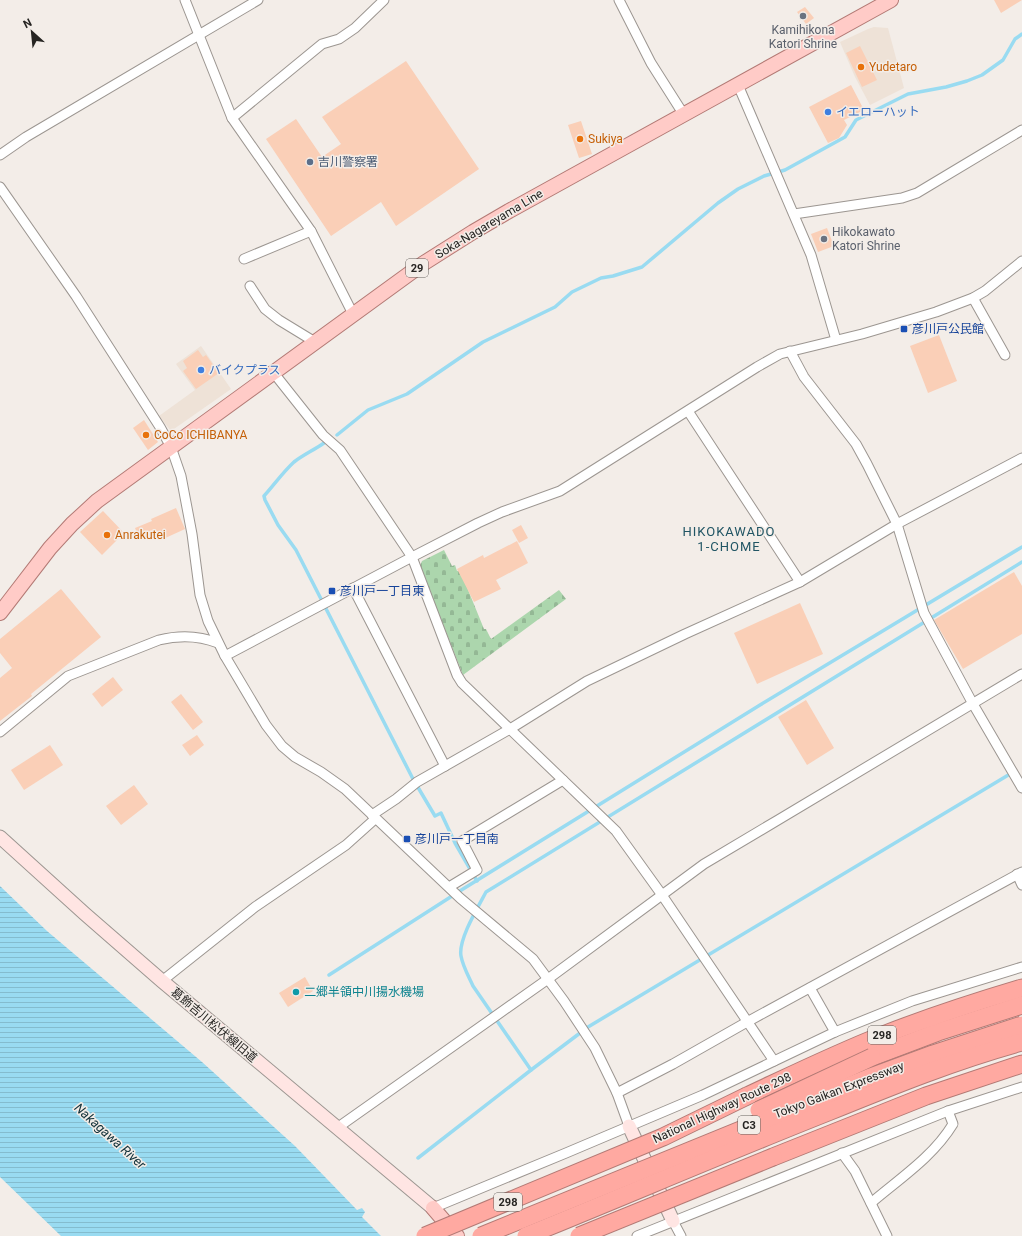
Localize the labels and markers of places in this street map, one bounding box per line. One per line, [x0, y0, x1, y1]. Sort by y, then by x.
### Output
marker: Kamihikona Katori Shrine [798, 11, 808, 21]
place label: Kamihikona Katori Shrine [769, 23, 837, 51]
place label: Yudetaro [869, 60, 917, 74]
marker: Yudetaro [856, 62, 866, 72]
place label: イエローハット [836, 105, 920, 119]
marker: イエローハット [823, 107, 833, 117]
place label: Sukiya [588, 132, 623, 146]
marker: Sukiya [575, 134, 585, 144]
place label: 吉川警察署 [318, 155, 378, 169]
marker: 吉川警察署 [305, 157, 315, 167]
place label: Hikokawato Katori Shrine [832, 225, 900, 253]
marker: Hikokawato Katori Shrine [819, 234, 829, 244]
place label: 彦川戸公民館 [912, 322, 984, 336]
marker: 彦川戸公民館 [899, 324, 909, 334]
place label: バイクプラス [209, 363, 281, 377]
marker: バイクプラス [196, 365, 206, 375]
place label: CoCo ICHIBANYA [154, 428, 248, 442]
marker: CoCo ICHIBANYA [141, 430, 151, 440]
place label: Anrakutei [115, 528, 166, 542]
marker: Anrakutei [102, 530, 112, 540]
place label: 彦川戸一丁目東 [340, 584, 424, 598]
marker: 彦川戸一丁目東 [327, 586, 337, 596]
place label: 彦川戸一丁目南 [415, 832, 499, 846]
marker: 彦川戸一丁目南 [402, 834, 412, 844]
place label: 二郷半領中川揚水機場 [304, 985, 424, 999]
marker: 二郷半領中川揚水機場 [291, 987, 301, 997]

